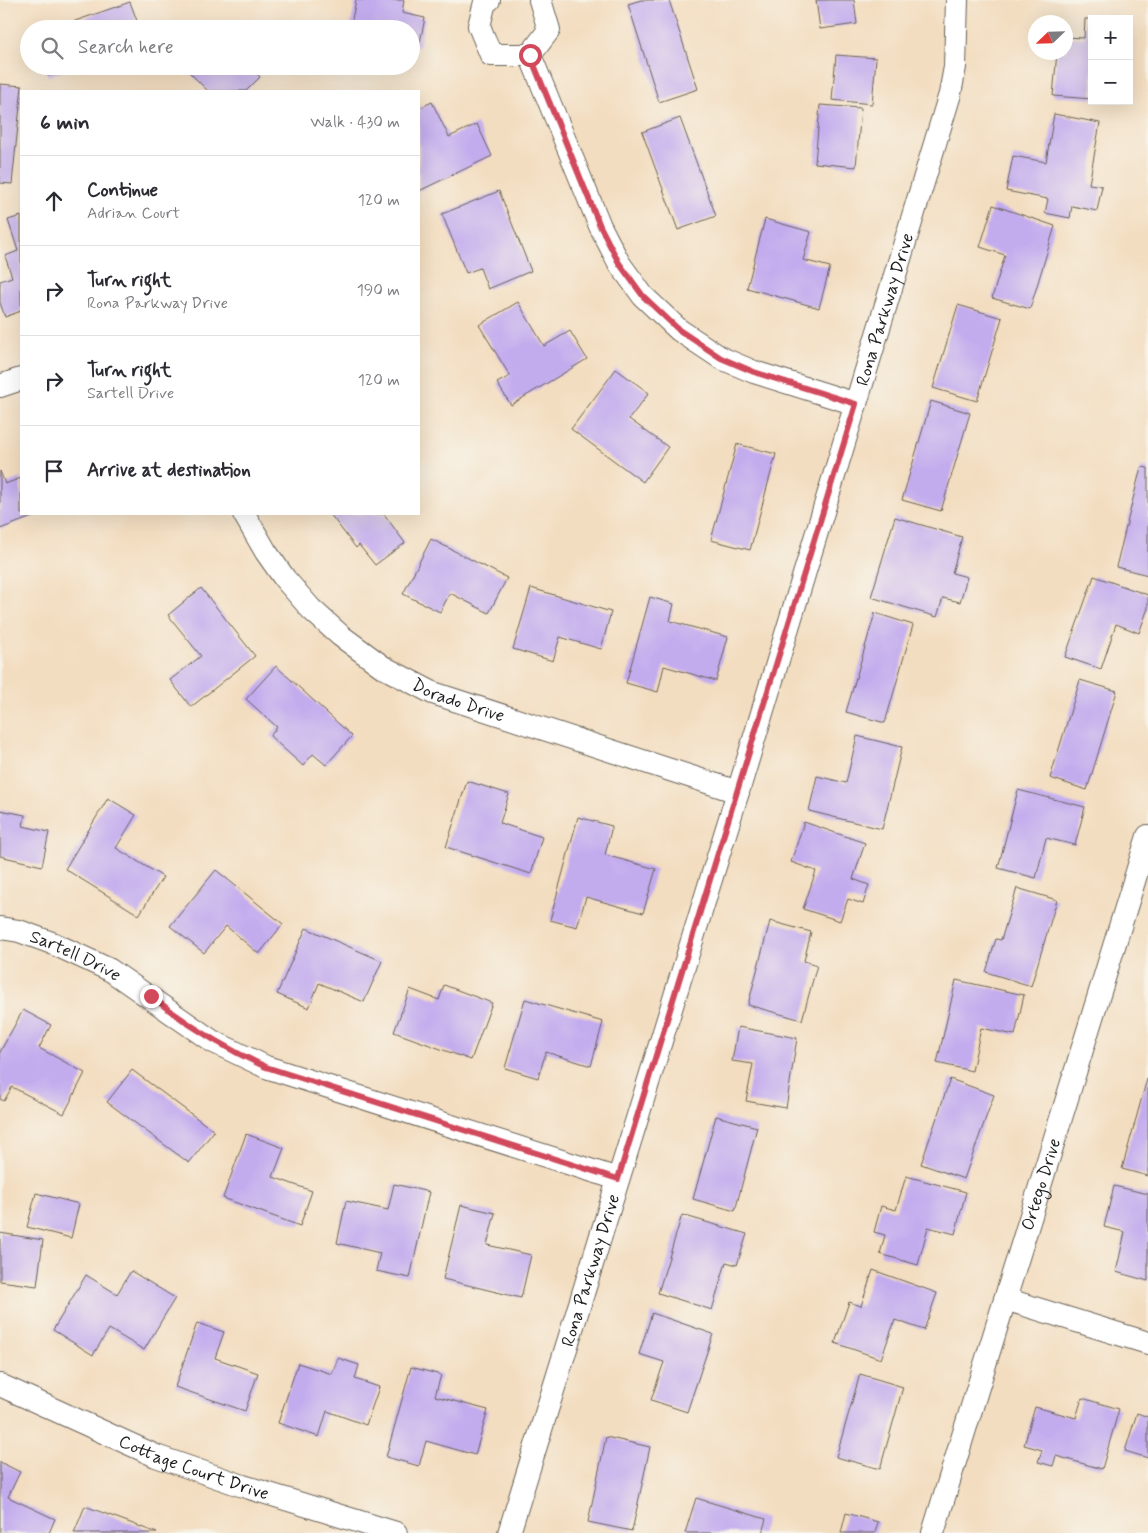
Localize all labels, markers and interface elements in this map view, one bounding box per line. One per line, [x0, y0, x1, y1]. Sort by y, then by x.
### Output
north arrow [1028, 15, 1073, 60]
map controls [1088, 15, 1133, 105]
button: + [1088, 15, 1133, 60]
search box [20, 20, 420, 75]
icon: search [38, 34, 66, 62]
text: Search here [78, 35, 174, 60]
route start [519, 44, 542, 67]
button: − [1088, 60, 1133, 105]
text: 6 min [40, 109, 90, 137]
text: Walk · 430 m [310, 112, 400, 133]
text: Continue [87, 178, 158, 203]
icon: ahead [40, 187, 68, 215]
text: 120 m [358, 190, 400, 211]
text: Adrian Court [87, 203, 180, 224]
street label: Rona Parkway Drive [851, 230, 920, 389]
text: Turn right [87, 268, 171, 293]
icon: right [40, 277, 68, 305]
text: 190 m [357, 280, 400, 301]
text: Rona Parkway Drive [87, 293, 228, 314]
text: Turn right [87, 358, 171, 383]
icon: right [40, 367, 68, 395]
text: 120 m [358, 370, 400, 391]
text: Sartell Drive [87, 383, 174, 404]
icon: arrive [40, 457, 68, 485]
text: Arrive at destination [87, 458, 251, 483]
street label: Dorado Drive [408, 673, 508, 728]
street label: Sartell Drive [26, 925, 126, 987]
route end [140, 985, 163, 1008]
street label: Ortego Drive [1016, 1135, 1067, 1234]
street label: Rona Parkway Drive [556, 1191, 626, 1350]
street label: Cottage Court Drive [115, 1430, 272, 1506]

